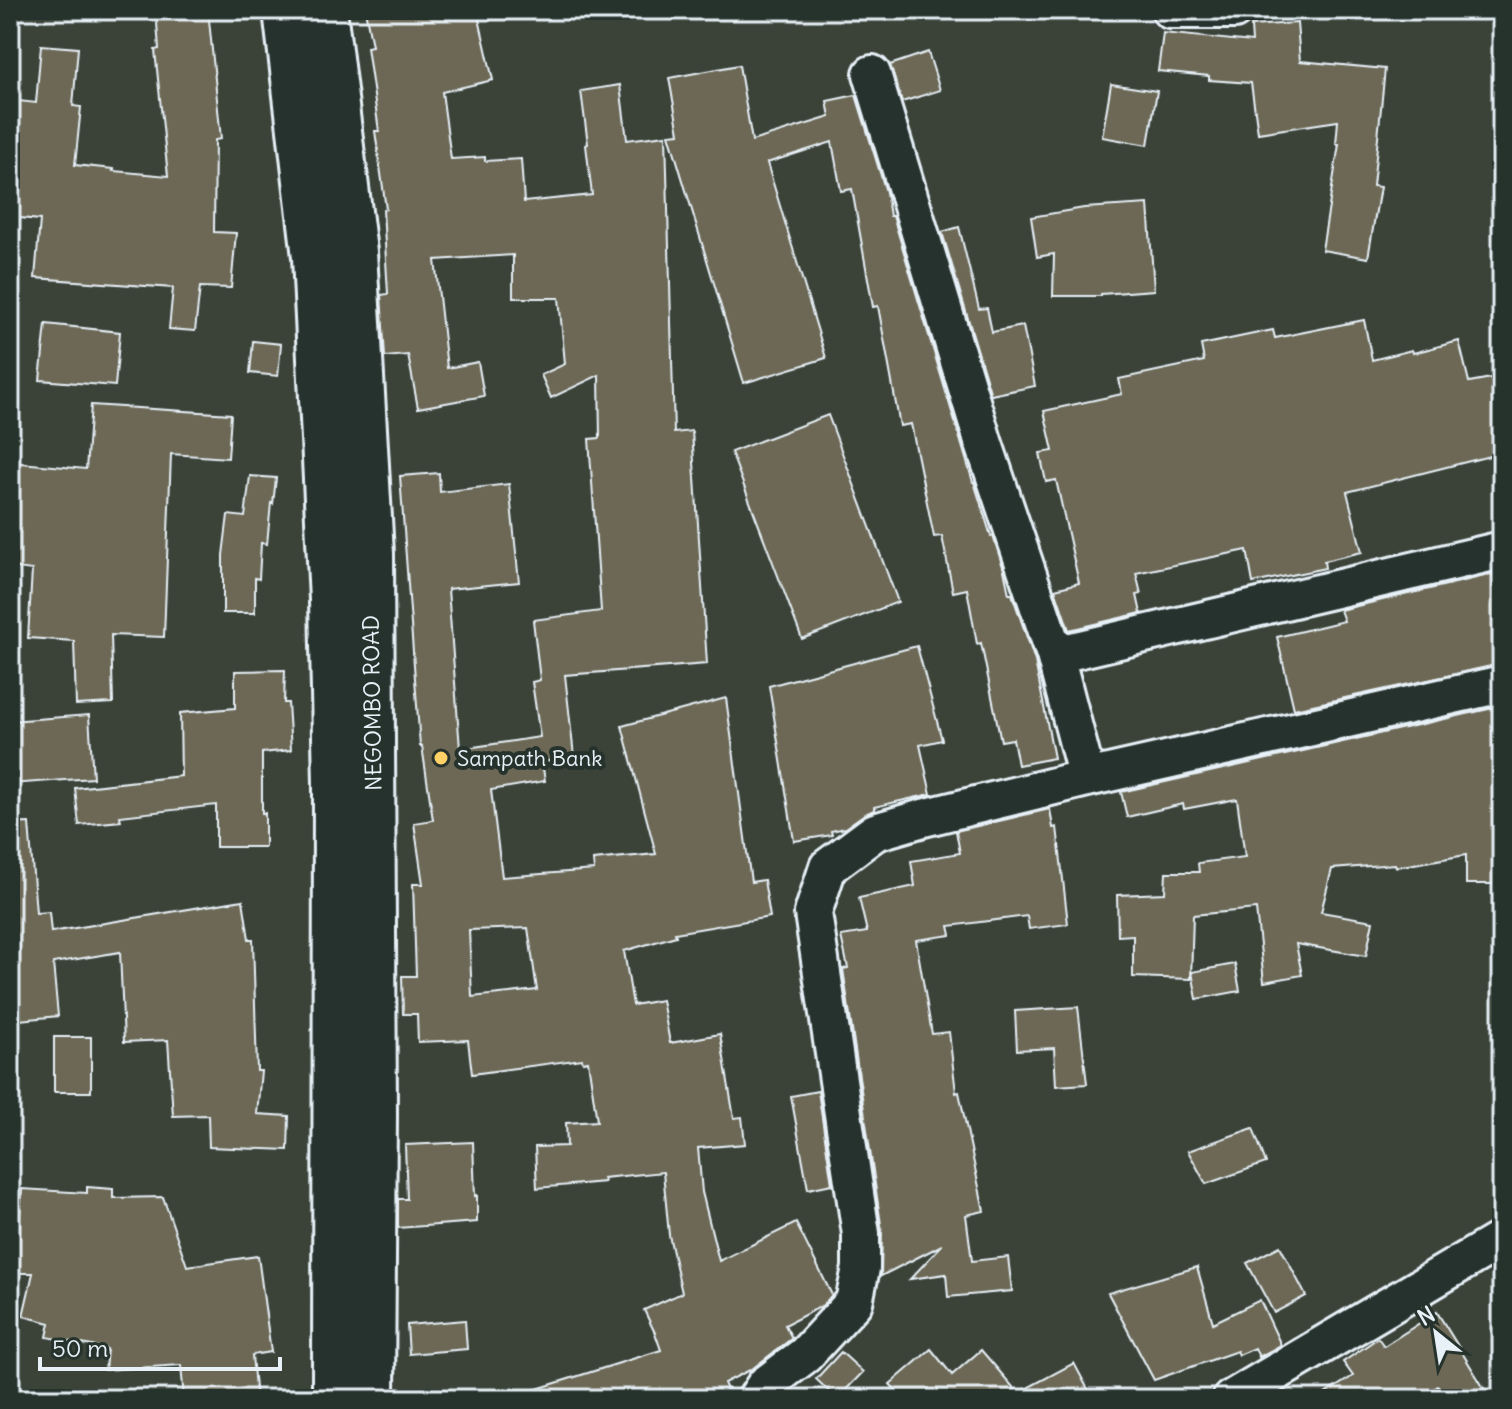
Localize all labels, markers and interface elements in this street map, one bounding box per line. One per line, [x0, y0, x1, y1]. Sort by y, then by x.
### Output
street label: NEGOMBO ROAD [356, 615, 388, 791]
place label: Sampath Bank [457, 744, 602, 772]
marker: Sampath Bank [432, 749, 450, 767]
north arrow [1396, 1293, 1476, 1373]
text: N [1412, 1300, 1440, 1332]
scale bar [40, 1321, 280, 1371]
text: 50 m [52, 1333, 108, 1363]

